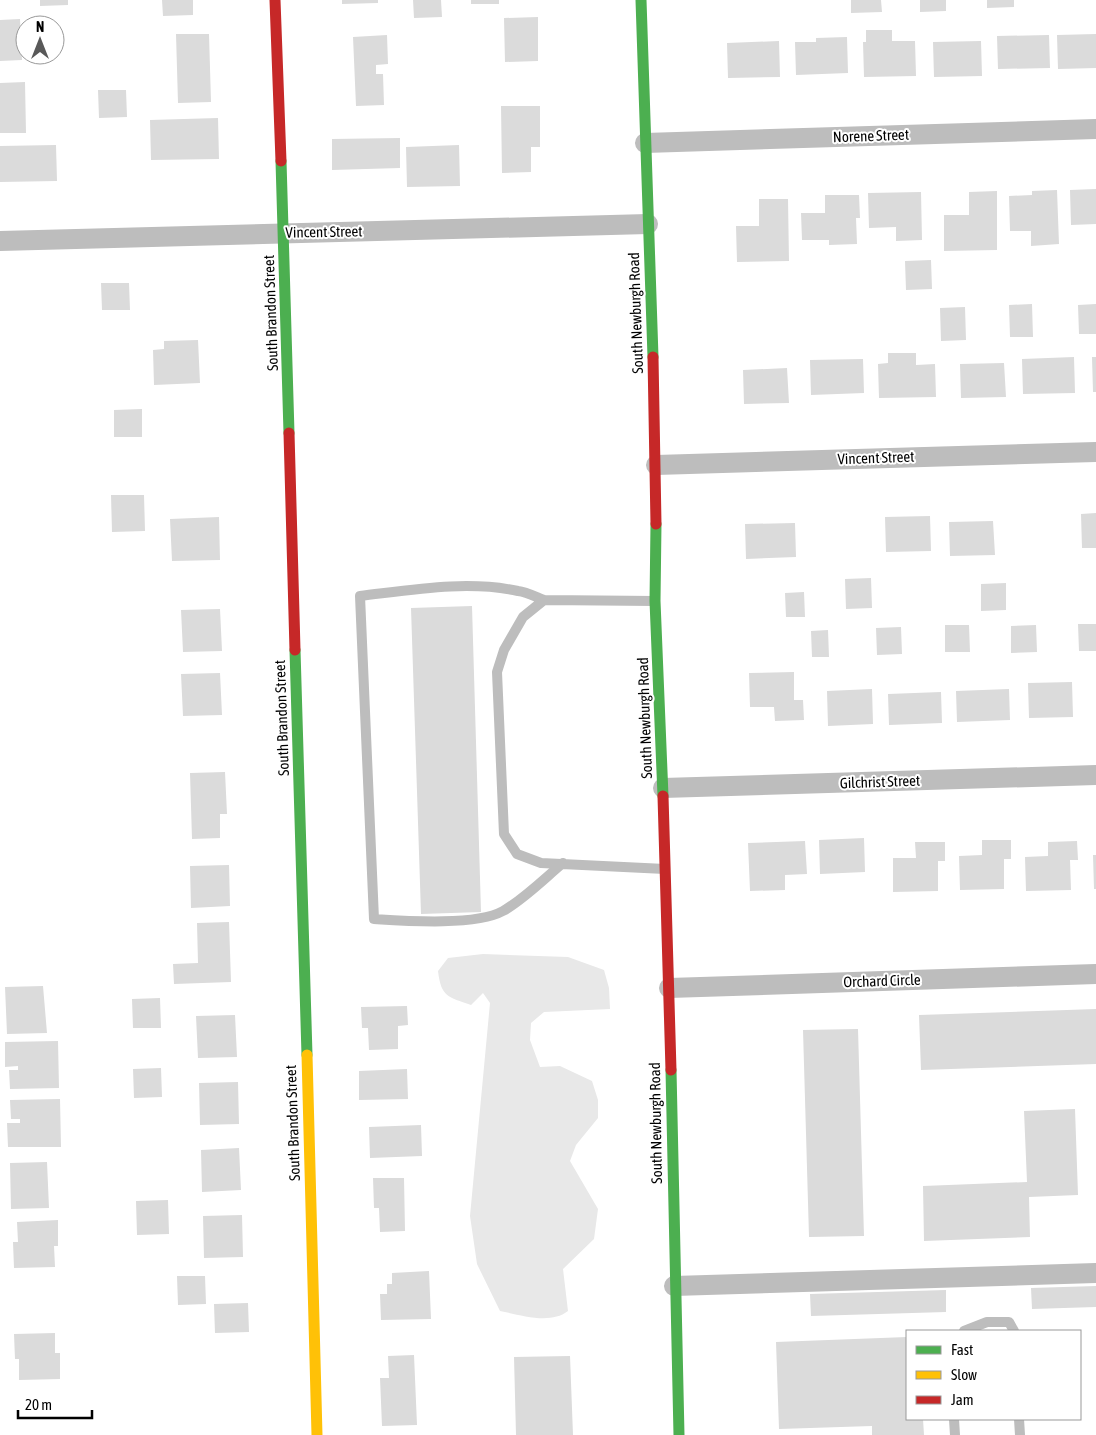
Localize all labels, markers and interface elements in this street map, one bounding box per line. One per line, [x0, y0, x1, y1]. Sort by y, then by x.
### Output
north arrow [15, 15, 65, 65]
text: N [36, 19, 44, 35]
street label: Norene Street [833, 126, 909, 145]
street label: Vincent Street [285, 222, 363, 241]
street label: South Newburgh Road [625, 252, 646, 374]
street label: South Brandon Street [260, 255, 281, 371]
street label: Vincent Street [837, 448, 915, 467]
street label: South Newburgh Road [634, 657, 655, 779]
street label: South Brandon Street [271, 660, 292, 776]
street label: Gilchrist Street [839, 772, 921, 791]
street label: Orchard Circle [843, 971, 921, 990]
street label: South Newburgh Road [646, 1062, 665, 1184]
street label: South Brandon Street [282, 1065, 303, 1181]
legend [906, 1330, 1081, 1420]
text: Fast [951, 1341, 973, 1358]
text: Slow [951, 1366, 977, 1383]
scale bar [18, 1388, 91, 1420]
text: Jam [951, 1391, 974, 1408]
text: 20 m [25, 1396, 52, 1413]

